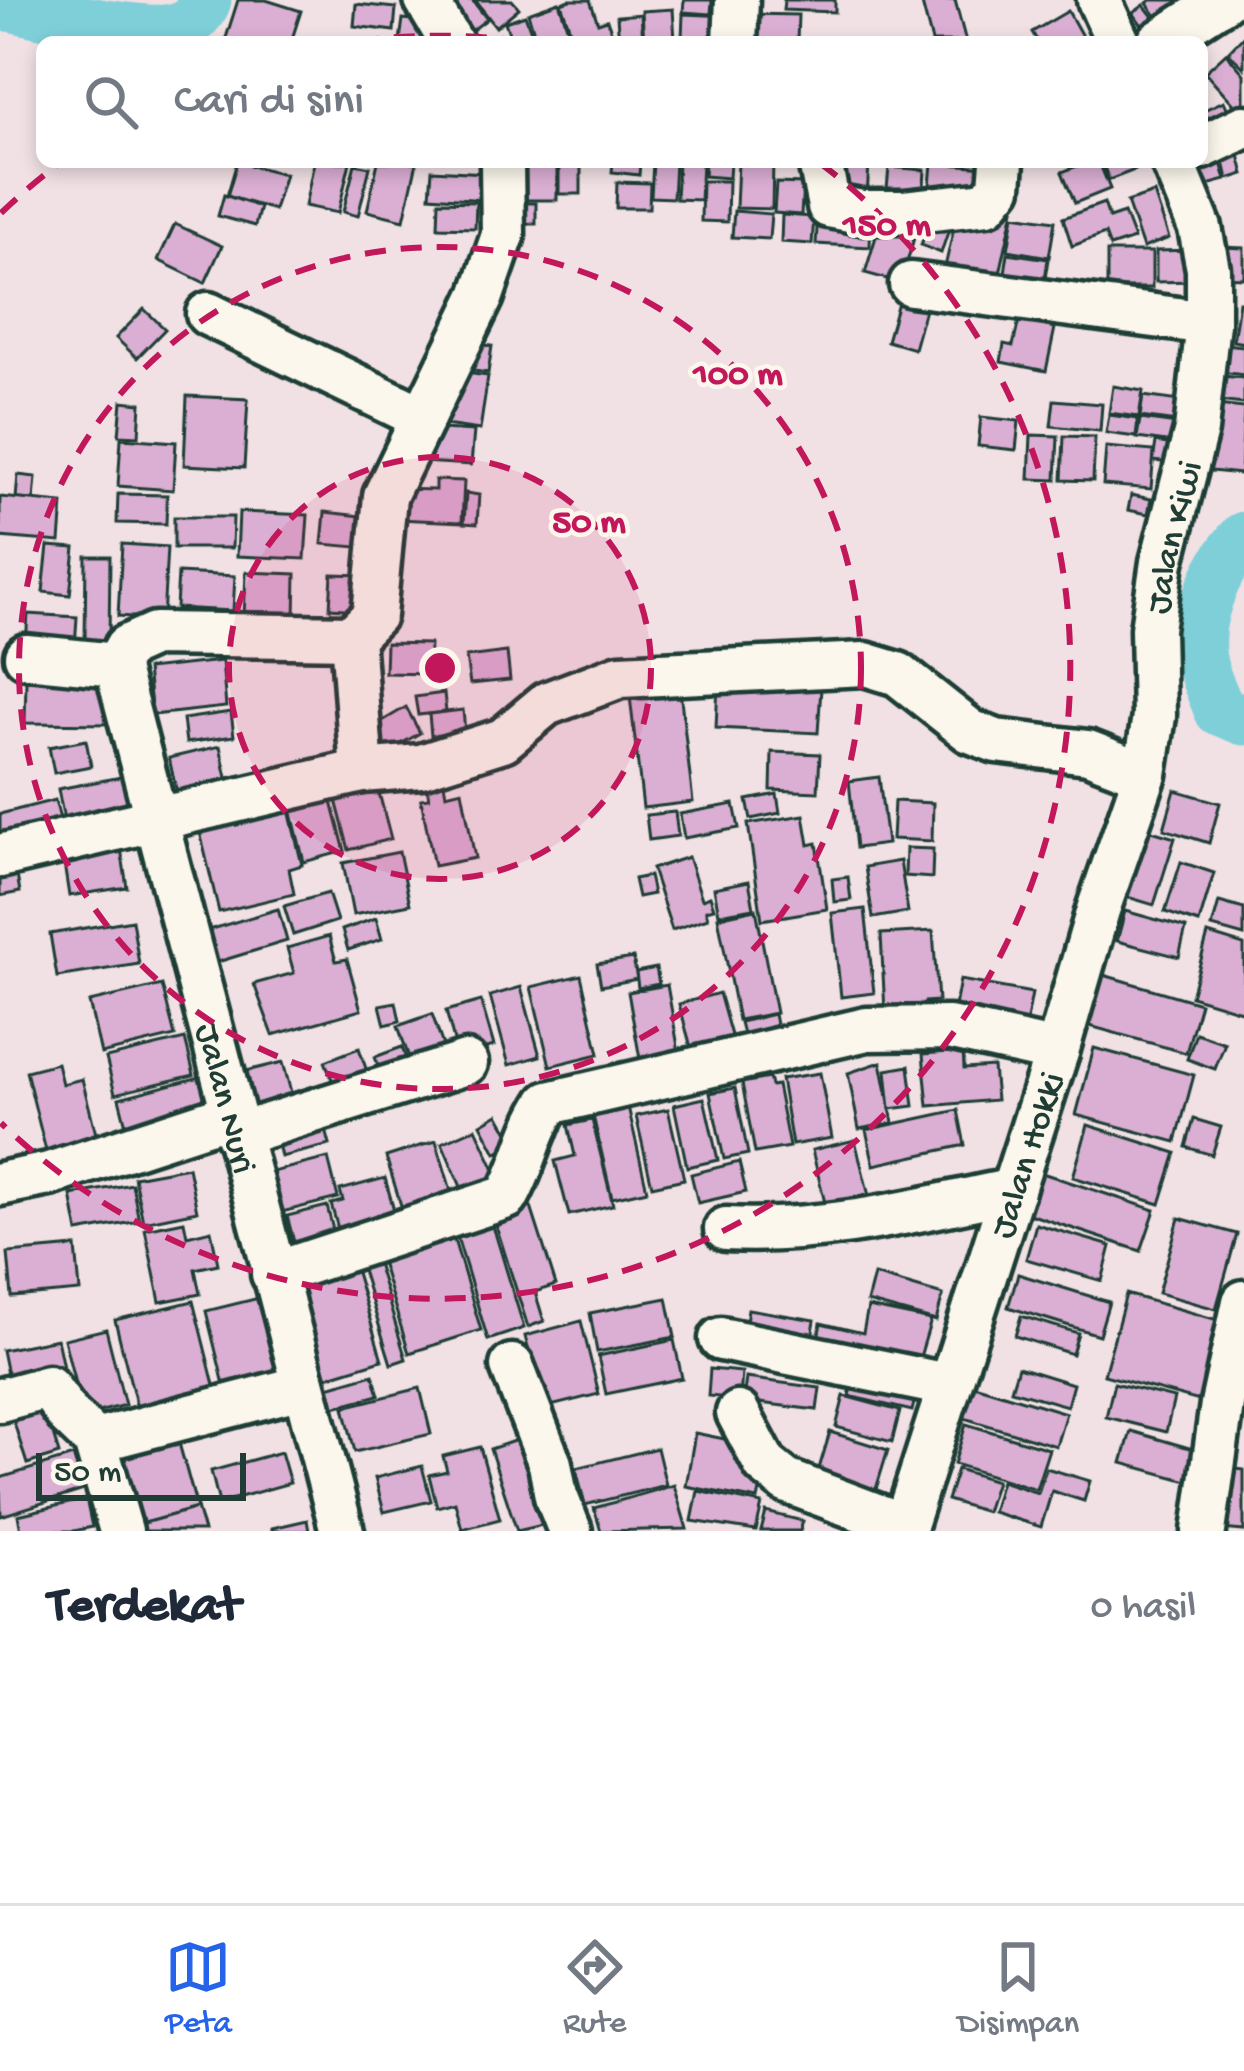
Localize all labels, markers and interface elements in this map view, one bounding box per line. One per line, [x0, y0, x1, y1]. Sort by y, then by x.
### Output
search box [36, 36, 1208, 168]
icon: search [78, 69, 144, 135]
text: Cari di sini [174, 76, 364, 129]
text: 150 m [841, 206, 931, 249]
text: 100 m [691, 355, 783, 398]
street label: Jalan Kiwi [1140, 457, 1215, 617]
text: 50 m [552, 503, 626, 546]
centre of rings [419, 647, 461, 689]
street label: Jalan Nuri [182, 1019, 263, 1179]
street label: Jalan Hokki [984, 1068, 1077, 1244]
scale bar [36, 1447, 246, 1500]
text: 50 m [54, 1455, 121, 1493]
text: Terdekat [48, 1579, 240, 1639]
text: 0 hasil [1091, 1586, 1196, 1632]
tab: Peta [165, 1934, 232, 2044]
tab: Rute [562, 1934, 628, 2044]
tab: Disimpan [957, 1934, 1079, 2044]

